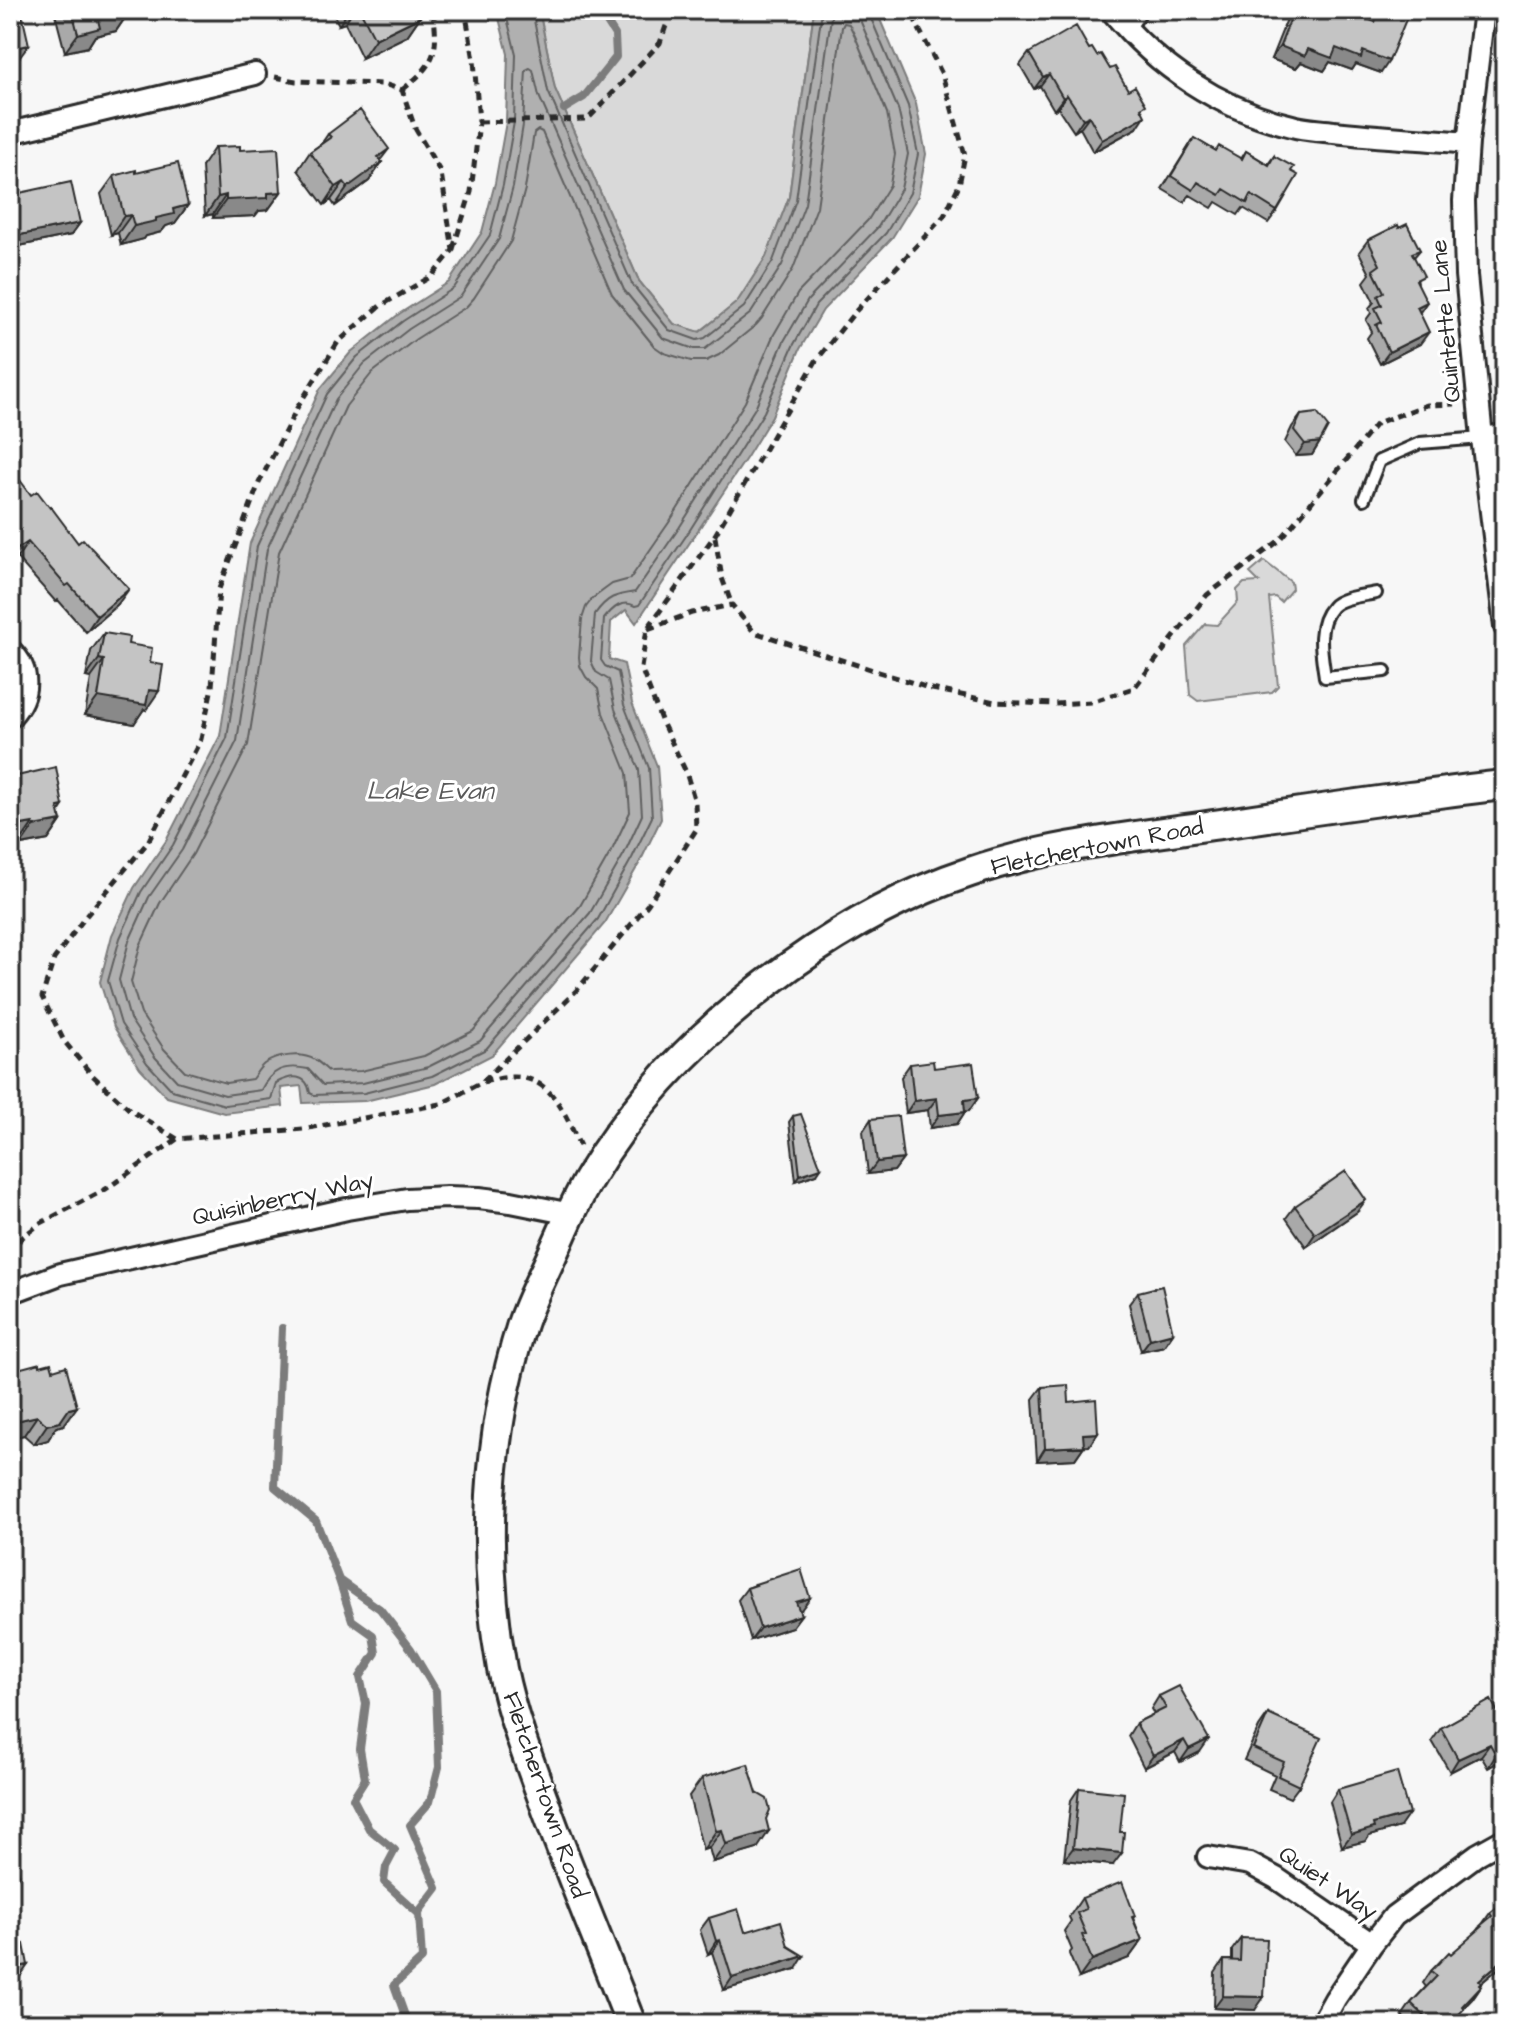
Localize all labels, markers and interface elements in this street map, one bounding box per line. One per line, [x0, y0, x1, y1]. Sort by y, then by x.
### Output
street label: Quintette Lane [1422, 238, 1470, 404]
water label: Lake Evan [367, 773, 495, 809]
street label: Fletchertown Road [988, 810, 1206, 884]
street label: Quisinberry Way [189, 1163, 377, 1236]
street label: Fletchertown Road [494, 1687, 596, 1903]
street label: Quiet Way [1271, 1837, 1384, 1930]

